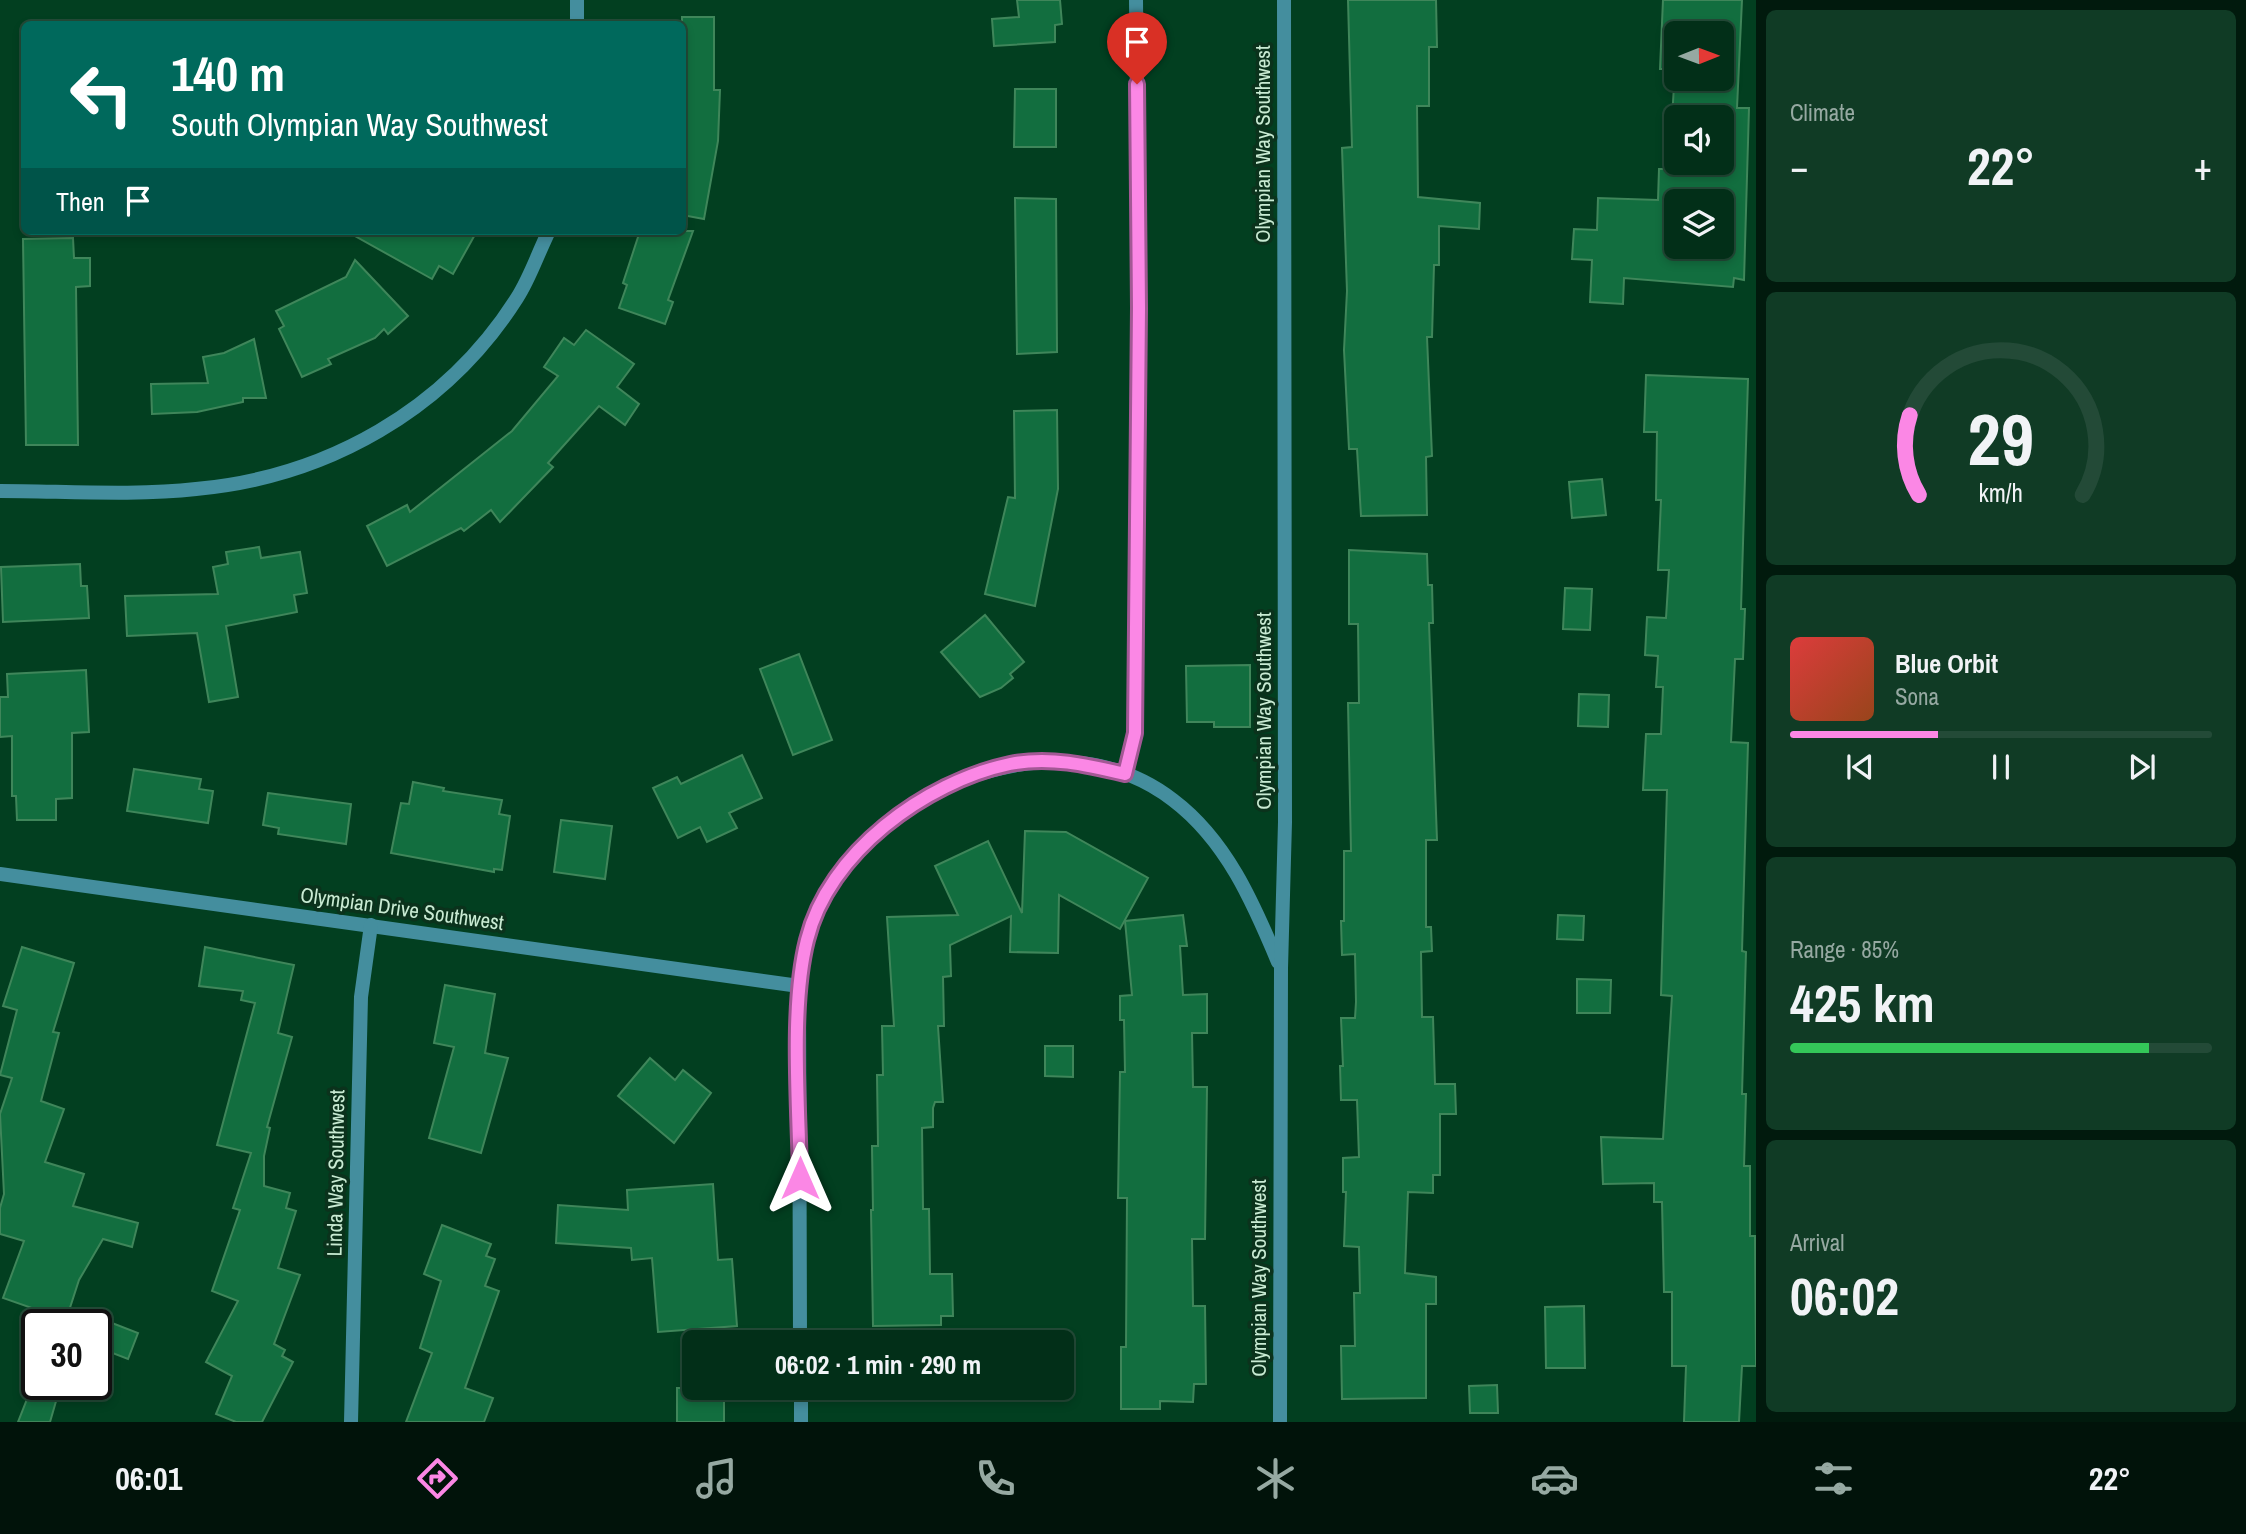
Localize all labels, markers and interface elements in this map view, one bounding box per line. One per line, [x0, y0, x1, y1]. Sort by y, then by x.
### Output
pin [1107, 12.0, 1167, 84]
north arrow [1664, 21, 1734, 91]
map controls [1664, 21, 1734, 259]
icon: arrive [1118, 23, 1156, 61]
text: 140 m [171, 40, 285, 106]
street label: Olympian Way Southwest [1248, 45, 1277, 243]
icon: left [56, 49, 147, 140]
text: Climate [1790, 97, 1855, 128]
text: South Olympian Way Southwest [171, 103, 548, 146]
button: sound [1664, 105, 1734, 175]
text: 22° [1967, 131, 2035, 201]
text: − [1790, 141, 1808, 192]
text: + [2194, 141, 2212, 192]
icon: arrive [119, 182, 157, 220]
text: Then [56, 184, 105, 219]
button: layers [1664, 189, 1734, 259]
text: 29 [1968, 390, 2034, 488]
text: km/h [1979, 475, 2023, 509]
street label: Olympian Way Southwest [1249, 612, 1278, 810]
text: Blue Orbit [1895, 646, 1998, 681]
text: Sona [1895, 681, 1939, 712]
icon: previous [1841, 748, 1879, 786]
icon: pause [1982, 748, 2020, 786]
icon: next [2123, 748, 2161, 786]
street label: Olympian Drive Southwest [299, 880, 506, 937]
text: Range · 85% [1790, 934, 1899, 965]
text: 425 km [1790, 968, 1935, 1038]
street label: Linda Way Southwest [320, 1089, 351, 1257]
position arrow [763, 1141, 837, 1215]
street label: Olympian Way Southwest [1244, 1179, 1273, 1377]
text: Arrival [1790, 1227, 1845, 1258]
text: 06:02 [1790, 1261, 1899, 1331]
speed limit sign: 30 [21, 1309, 112, 1400]
text: 06:02 · 1 min · 290 m [775, 1347, 981, 1382]
icon: directions [413, 1454, 462, 1503]
icon: music [692, 1454, 741, 1503]
icon: phone [971, 1454, 1020, 1503]
icon: climate [1251, 1454, 1300, 1503]
icon: car [1530, 1454, 1579, 1503]
icon: filters [1809, 1454, 1858, 1503]
text: 06:01 [115, 1457, 182, 1500]
text: 22° [2089, 1457, 2131, 1500]

